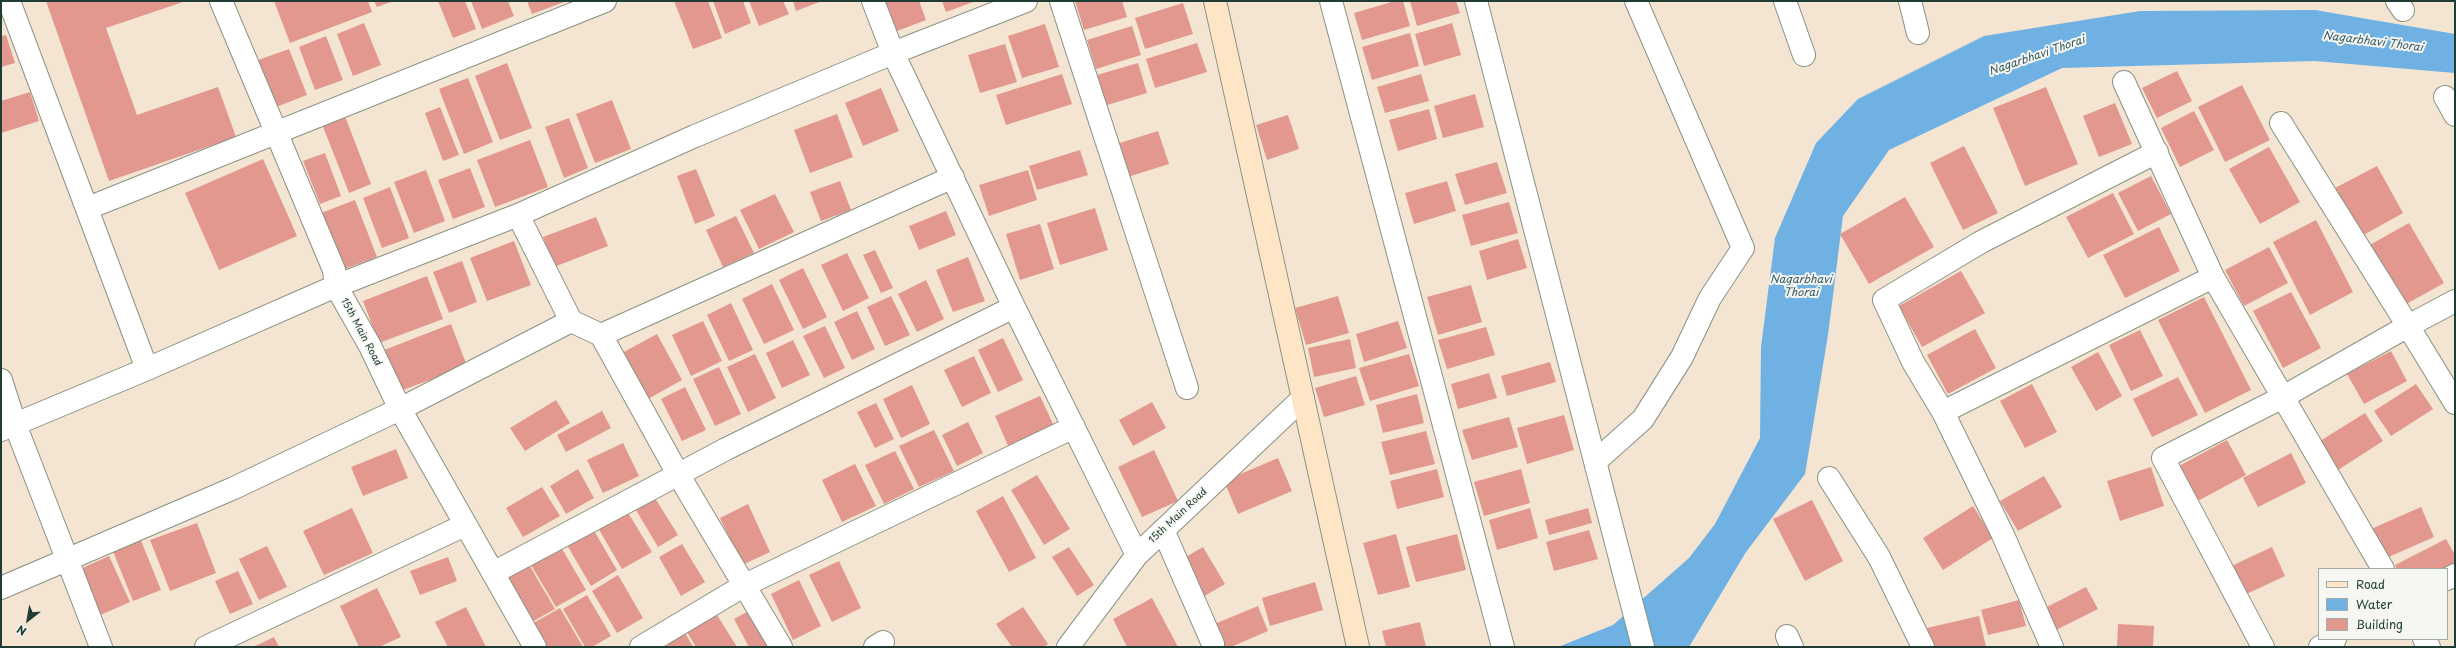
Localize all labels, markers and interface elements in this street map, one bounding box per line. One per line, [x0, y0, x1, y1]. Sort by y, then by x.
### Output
water label: Nagarbhavi Thorai [2322, 29, 2424, 55]
water label: Nagarbhavi Thorai [1987, 33, 2087, 79]
water label: Nagarbhavi Thorai [1770, 273, 1832, 299]
street label: 15th Main Road [338, 296, 384, 368]
street label: 15th Main Road [1146, 486, 1210, 546]
legend [2318, 568, 2448, 640]
text: Road [2356, 575, 2385, 593]
text: Water [2356, 595, 2392, 613]
north arrow [8, 600, 48, 640]
text: Building [2356, 615, 2403, 633]
text: N [13, 621, 30, 640]

